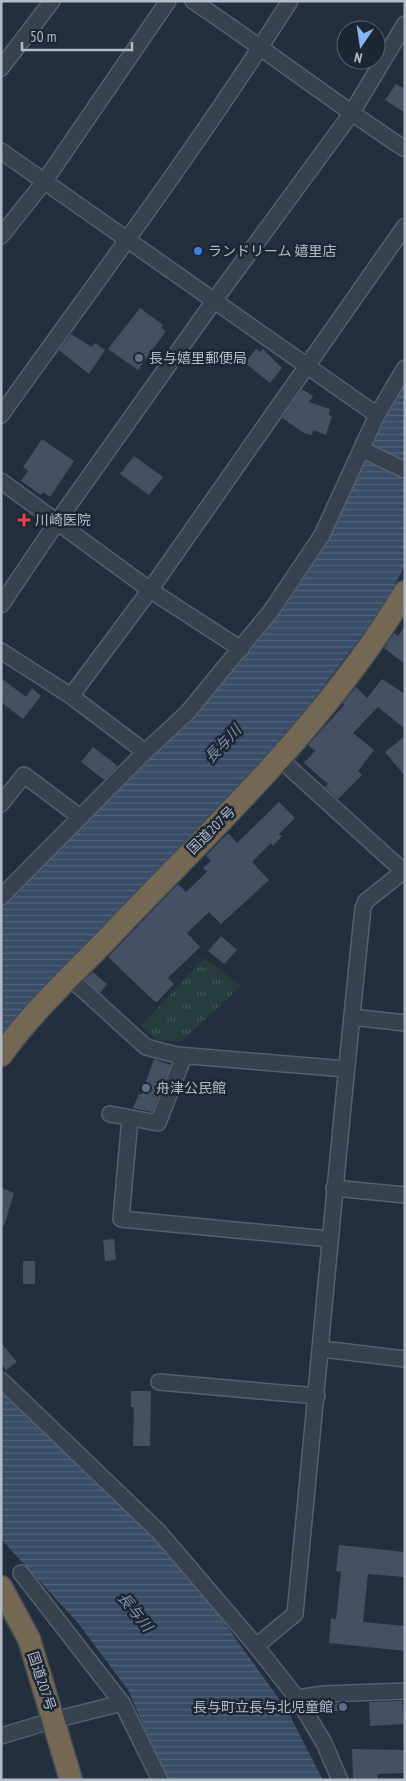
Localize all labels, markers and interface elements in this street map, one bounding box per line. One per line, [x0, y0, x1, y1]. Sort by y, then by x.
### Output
scale bar [22, 20, 132, 52]
north arrow [336, 20, 386, 70]
text: 50 m [30, 27, 56, 46]
text: N [352, 48, 364, 67]
place label: ランドリーム 嬉里店 [208, 242, 337, 260]
marker: ランドリーム 嬉里店 [192, 245, 204, 257]
place label: 長与嬉里郵便局 [149, 349, 247, 367]
marker: 長与嬉里郵便局 [133, 352, 145, 364]
place label: 川崎医院 [35, 511, 91, 529]
marker: 川崎医院 [17, 513, 31, 527]
water label: 長与川 [200, 719, 246, 767]
street label: 国道207号 [183, 802, 239, 858]
place label: 舟津公民館 [156, 1079, 226, 1097]
marker: 舟津公民館 [140, 1082, 152, 1094]
water label: 長与川 [114, 1588, 158, 1637]
street label: 国道207号 [24, 1649, 60, 1713]
place label: 長与町立長与北児童館 [193, 1698, 333, 1716]
marker: 長与町立長与北児童館 [337, 1701, 349, 1713]

